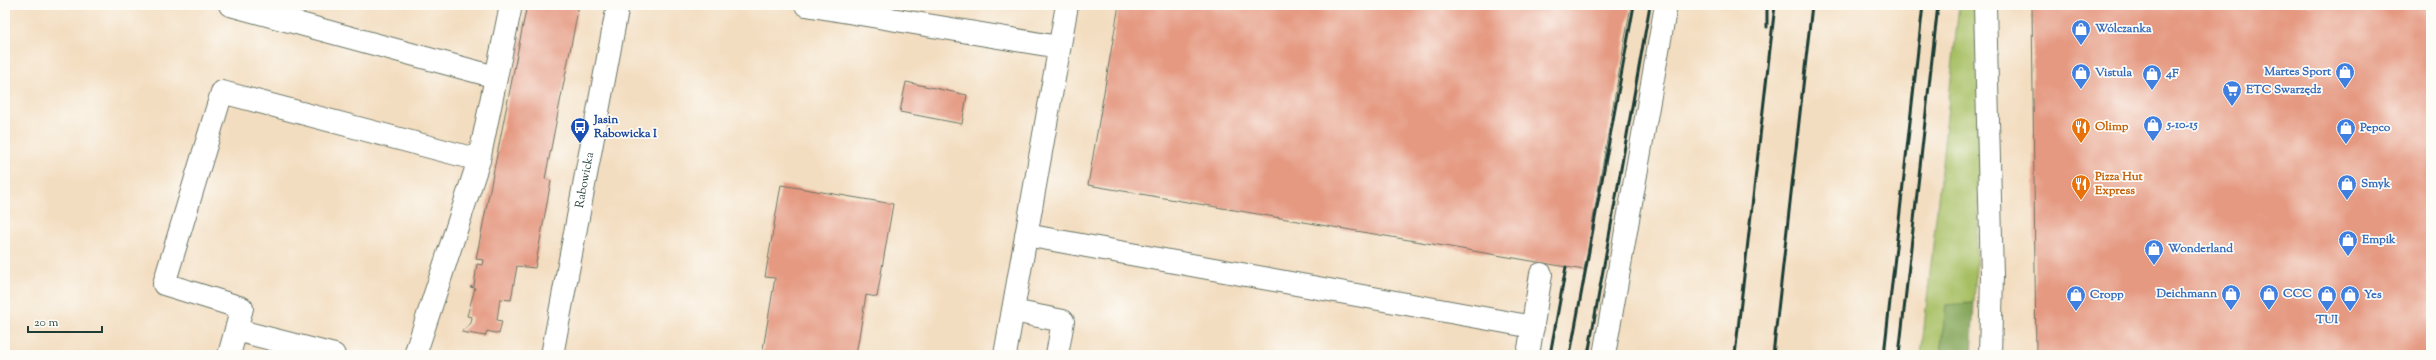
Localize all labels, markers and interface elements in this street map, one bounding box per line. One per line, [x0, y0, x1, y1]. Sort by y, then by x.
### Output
shop icon: Wólczanka [2070, 18, 2092, 46]
place label: Wólczanka [2094, 20, 2152, 38]
shop icon: Martes Sport [2334, 61, 2356, 89]
shop icon: Vistula [2070, 62, 2092, 90]
shop icon: 4F [2141, 63, 2163, 91]
place label: Martes Sport [2263, 63, 2332, 81]
place label: Vistula [2094, 64, 2132, 82]
place label: 4F [2165, 65, 2179, 83]
supermarket icon: ETC Swarzędz [2221, 79, 2243, 107]
place label: ETC Swarzędz [2245, 81, 2322, 99]
place label: Jasin Rabowicka I [593, 111, 657, 143]
shop icon: 5-10-15 [2142, 114, 2164, 142]
bus stop icon: Jasin Rabowicka I [569, 116, 591, 144]
restaurant icon: Olimp [2070, 116, 2092, 144]
place label: 5-10-15 [2166, 116, 2198, 134]
shop icon: Pepco [2335, 117, 2357, 145]
place label: Olimp [2095, 118, 2129, 136]
place label: Pepco [2359, 119, 2391, 137]
street label: Rabowicka [571, 150, 599, 210]
place label: Pizza Hut Express [2094, 168, 2144, 200]
restaurant icon: Pizza Hut Express [2070, 173, 2092, 201]
shop icon: Smyk [2336, 173, 2358, 201]
place label: Smyk [2361, 175, 2391, 193]
shop icon: Empik [2337, 229, 2359, 257]
place label: Empik [2361, 231, 2396, 249]
shop icon: Wonderland [2143, 238, 2165, 266]
place label: Wonderland [2167, 240, 2233, 258]
shop icon: Deichmann [2220, 283, 2242, 311]
shop icon: CCC [2258, 283, 2280, 311]
shop icon: Cropp [2065, 284, 2087, 312]
shop icon: TUI [2316, 284, 2338, 312]
shop icon: Yes [2339, 284, 2361, 312]
place label: Deichmann [2156, 285, 2218, 303]
place label: CCC [2283, 285, 2312, 303]
place label: Cropp [2090, 286, 2124, 304]
place label: Yes [2363, 286, 2382, 304]
scale bar [28, 308, 102, 334]
place label: TUI [2315, 311, 2338, 329]
text: 20 m [34, 314, 59, 332]

